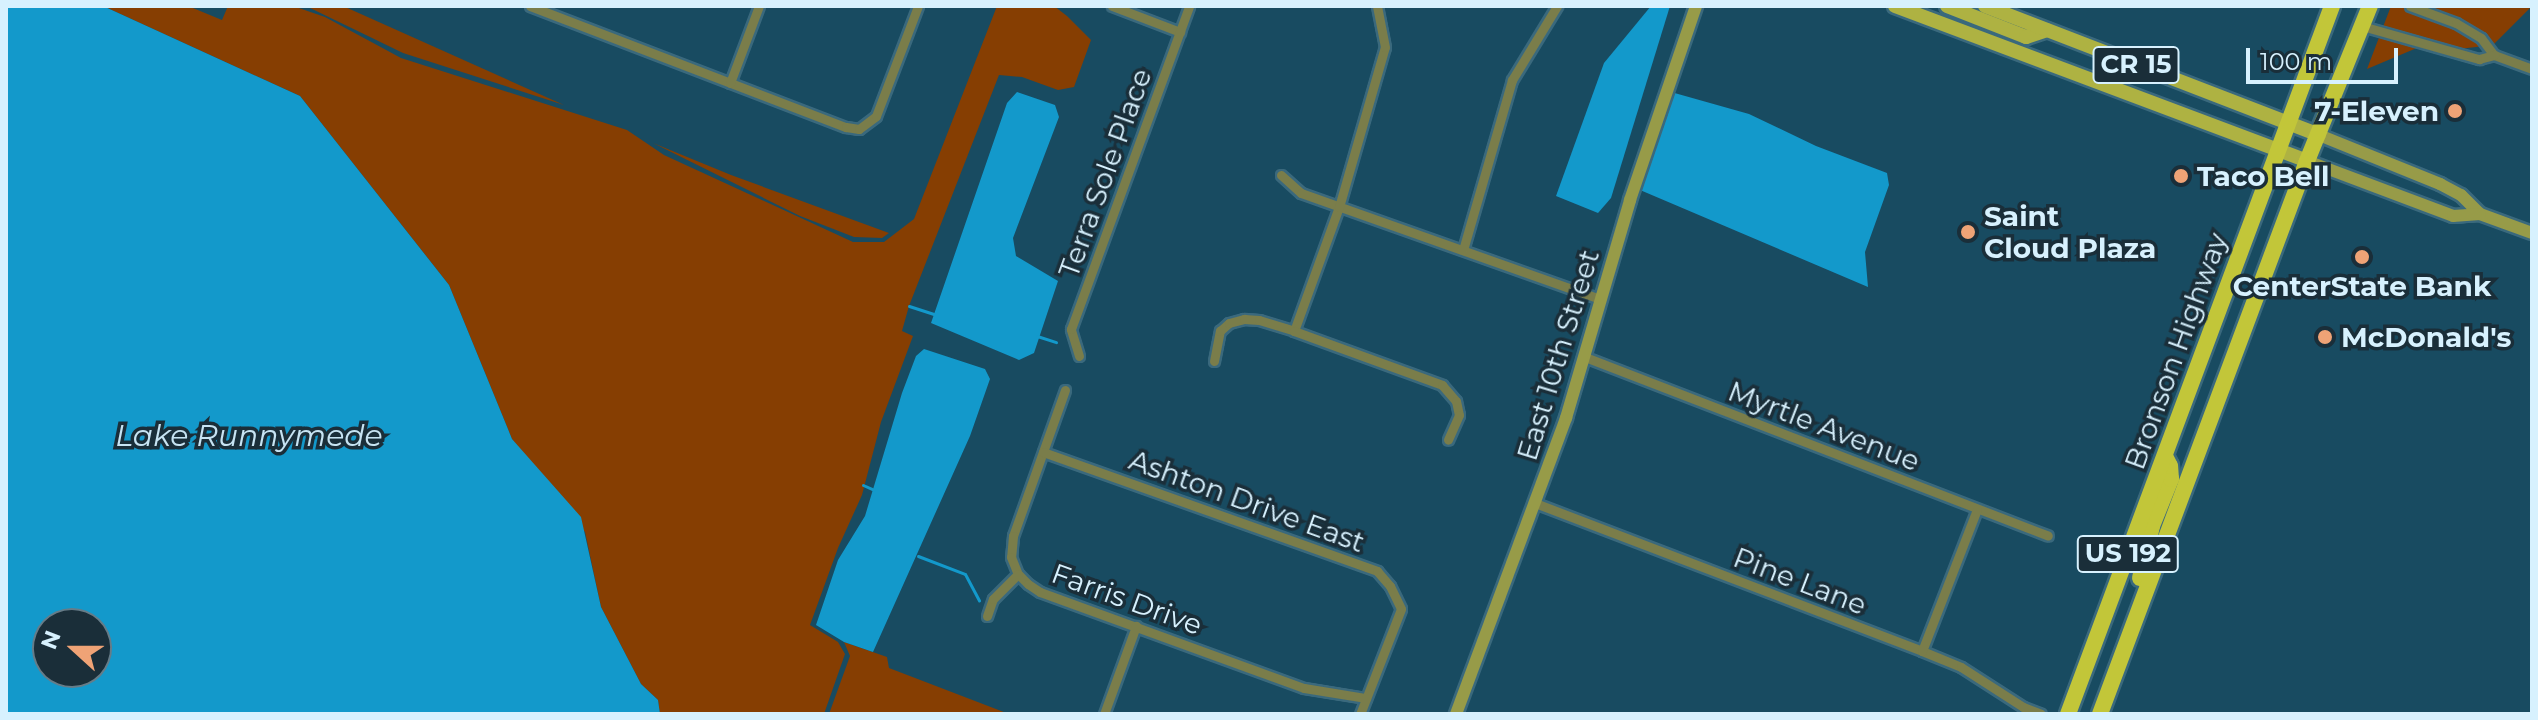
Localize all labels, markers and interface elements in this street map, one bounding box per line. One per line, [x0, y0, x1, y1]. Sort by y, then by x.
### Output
scale bar [2250, 32, 2402, 82]
road number: CR 15 [2092, 43, 2180, 87]
text: 100 m [2260, 47, 2332, 76]
street label: Terra Sole Place [1052, 64, 1158, 282]
place label: 7-Eleven [2314, 94, 2439, 128]
marker: 7-Eleven [2446, 102, 2464, 120]
place label: Taco Bell [2197, 159, 2330, 193]
marker: Taco Bell [2172, 167, 2190, 185]
place label: Saint Cloud Plaza [1984, 199, 2156, 265]
marker: Saint Cloud Plaza [1959, 223, 1977, 241]
street label: Bronson Highway [2118, 228, 2234, 474]
street label: East 10th Street [1510, 246, 1606, 464]
marker: CenterState Bank [2353, 248, 2371, 266]
place label: CenterState Bank [2233, 269, 2491, 303]
place label: McDonald's [2341, 320, 2511, 354]
marker: McDonald's [2316, 328, 2334, 346]
street label: Myrtle Avenue [1724, 374, 1924, 478]
water label: Lake Runnymede [115, 418, 383, 454]
street label: Ashton Drive East [1125, 443, 1369, 559]
road number: US 192 [2076, 532, 2180, 576]
street label: Pine Lane [1729, 540, 1871, 622]
street label: Farris Drive [1047, 556, 1207, 642]
north arrow [32, 608, 112, 688]
text: N [35, 627, 67, 653]

